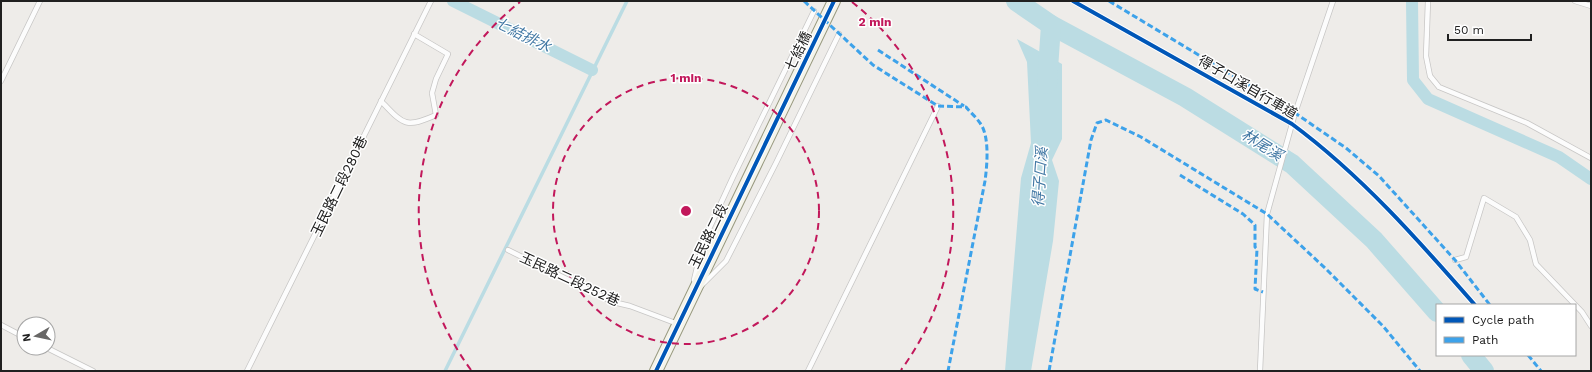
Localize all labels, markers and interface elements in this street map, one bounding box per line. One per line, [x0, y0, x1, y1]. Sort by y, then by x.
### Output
water label: 七結排水 [492, 14, 555, 57]
text: 2 min [859, 15, 891, 29]
scale bar [1448, 16, 1531, 42]
text: 50 m [1454, 23, 1484, 37]
street label: 七結橋 [782, 29, 814, 73]
street label: 得子口溪自行車道 [1196, 52, 1300, 122]
text: 1 min [671, 71, 701, 85]
water label: 林尾溪 [1238, 125, 1288, 166]
street label: 玉民路二段280巷 [308, 133, 370, 239]
water label: 得子口溪 [1029, 144, 1051, 208]
street label: 玉民路二段 [685, 201, 731, 271]
centre of rings [679, 204, 693, 218]
street label: 玉民路二段252巷 [517, 249, 623, 309]
legend [1436, 304, 1576, 356]
text: Cycle path [1472, 313, 1534, 327]
north arrow [16, 316, 56, 356]
text: N [20, 332, 34, 343]
text: Path [1472, 333, 1498, 347]

